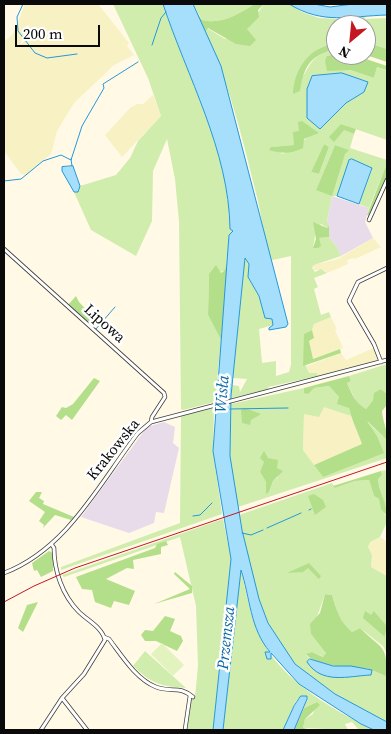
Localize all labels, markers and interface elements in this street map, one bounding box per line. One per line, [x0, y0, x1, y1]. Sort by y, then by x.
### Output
scale bar [18, 15, 102, 47]
north arrow [326, 15, 376, 65]
text: 200 m [23, 23, 63, 44]
text: N [335, 41, 354, 64]
street label: Lipowa [80, 301, 128, 347]
water label: Wisła [212, 375, 234, 413]
street label: Krakowska [84, 416, 144, 484]
water label: Przemsza [214, 605, 240, 671]

